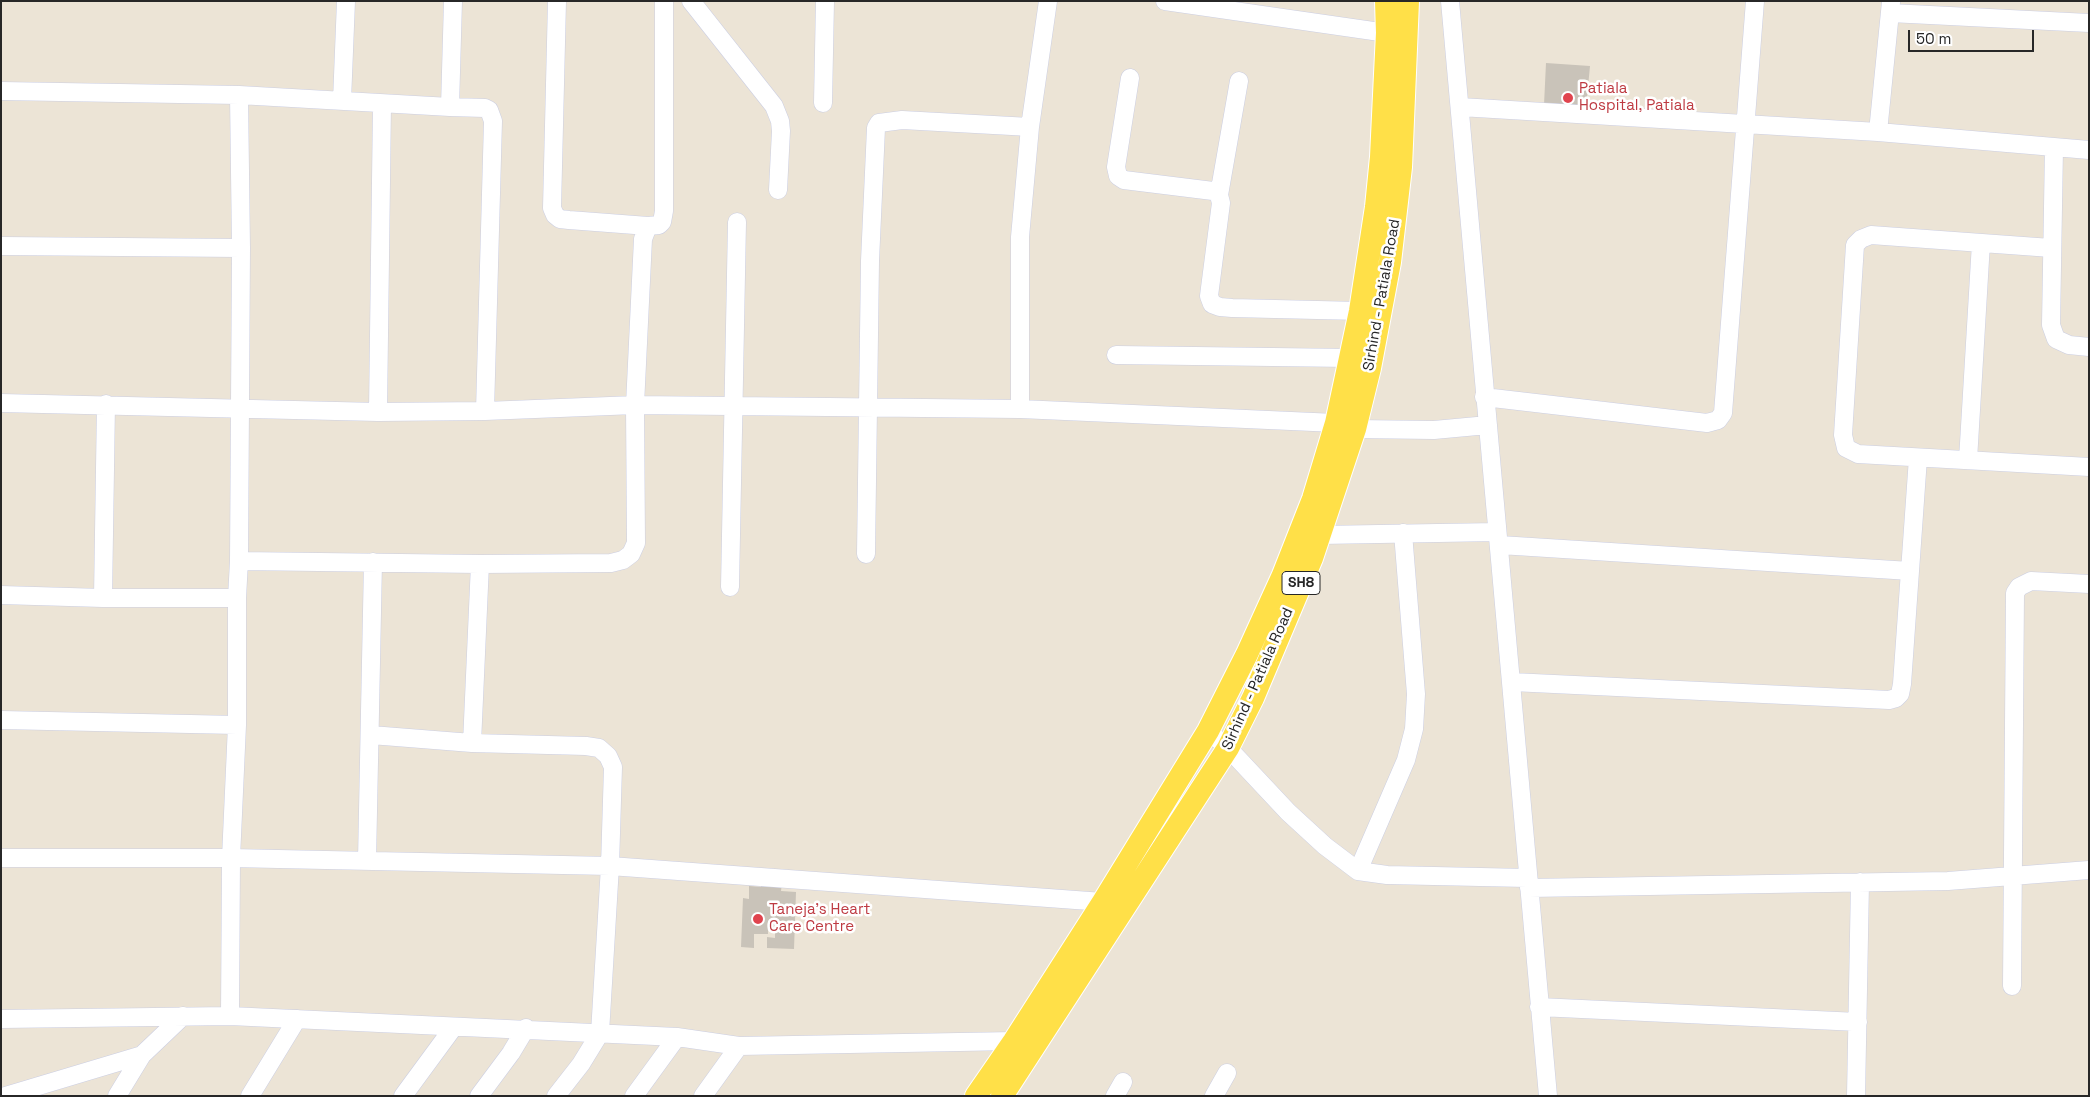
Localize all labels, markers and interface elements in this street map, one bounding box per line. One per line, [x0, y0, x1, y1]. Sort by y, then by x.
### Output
scale bar [1910, 20, 2036, 52]
text: 50 m [1916, 29, 1951, 48]
place label: Patiala Hospital, Patiala [1579, 80, 1695, 115]
marker: Patiala Hospital, Patiala [1561, 91, 1575, 105]
street label: Sirhind - Patiala Road [1360, 218, 1404, 372]
road number: SH8 [1282, 572, 1320, 594]
street label: Sirhind - Patiala Road [1218, 605, 1298, 753]
place label: Taneja's Heart Care Centre [769, 901, 870, 936]
marker: Taneja's Heart Care Centre [751, 912, 765, 926]

